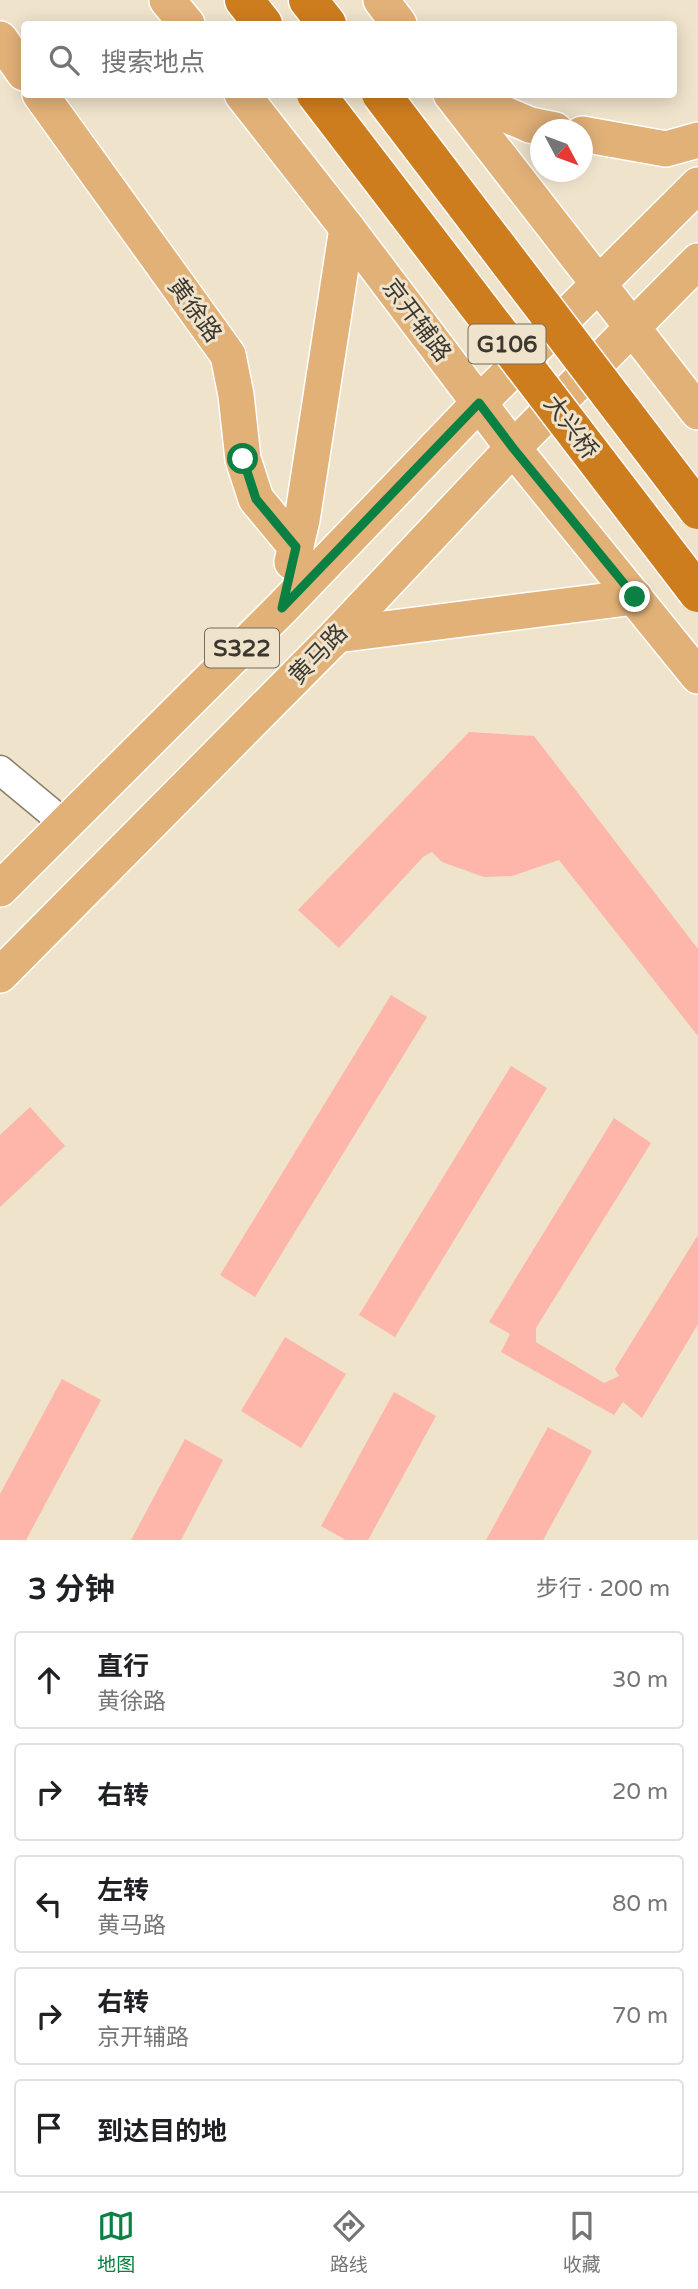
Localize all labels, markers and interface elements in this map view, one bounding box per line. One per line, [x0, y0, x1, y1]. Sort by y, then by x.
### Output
search box [21, 21, 677, 98]
icon: search [45, 41, 83, 79]
text: 搜索地点 [101, 47, 205, 78]
north arrow [530, 119, 593, 182]
street label: 黄徐路 [162, 273, 227, 348]
street label: 京开辅路 [376, 273, 457, 367]
road number: G106 [468, 324, 546, 364]
street label: 大兴桥 [537, 390, 604, 465]
route start [227, 443, 258, 474]
route end [619, 581, 650, 612]
street label: 黄马路 [283, 618, 354, 690]
road number: S322 [205, 628, 279, 668]
text: 3 分钟 [28, 1571, 115, 1608]
text: 步行 · 200 m [536, 1575, 670, 1603]
text: 直行 [97, 1651, 149, 1682]
icon: ahead [30, 1661, 68, 1699]
text: 30 m [612, 1666, 668, 1694]
text: 黄徐路 [97, 1688, 166, 1716]
icon: right [30, 1773, 68, 1811]
text: 20 m [612, 1778, 668, 1806]
text: 右转 [97, 1780, 149, 1811]
text: 左转 [97, 1875, 149, 1906]
icon: left [30, 1885, 68, 1923]
text: 80 m [612, 1890, 668, 1918]
text: 黄马路 [97, 1912, 166, 1940]
text: 右转 [97, 1987, 149, 2018]
icon: right [30, 1997, 68, 2035]
text: 70 m [612, 2002, 668, 2030]
text: 京开辅路 [97, 2024, 189, 2052]
icon: arrive [30, 2109, 68, 2147]
text: 到达目的地 [97, 2116, 227, 2147]
tab: 地图 [97, 2207, 135, 2276]
tab: 路线 [330, 2207, 368, 2276]
tab: 收藏 [563, 2207, 601, 2276]

